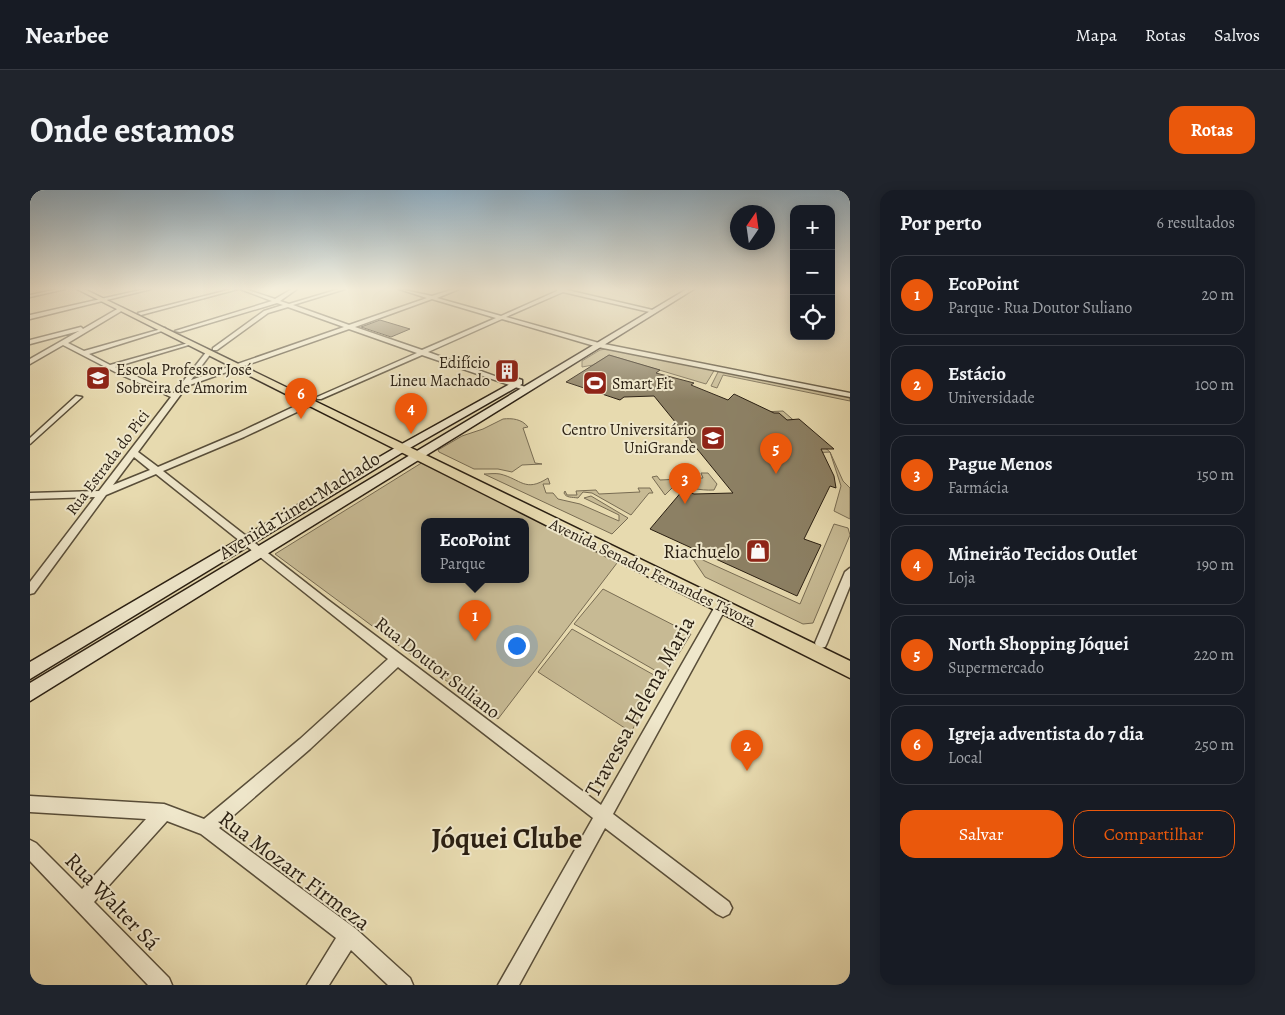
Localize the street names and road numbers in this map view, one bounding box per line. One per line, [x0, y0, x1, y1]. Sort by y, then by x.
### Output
street label: Rua Estrada do Pici [61, 405, 155, 520]
street label: Avenida Lineu Machado [213, 446, 385, 567]
street label: Avenida Senador Fernandes Távora [545, 513, 760, 633]
street label: Rua Doutor Suliano [369, 610, 506, 725]
street label: Travessa Helena Maria [578, 610, 702, 802]
street label: Rua Mozart Firmeza [212, 804, 377, 938]
street label: Rua Walter Sá [58, 846, 167, 958]

